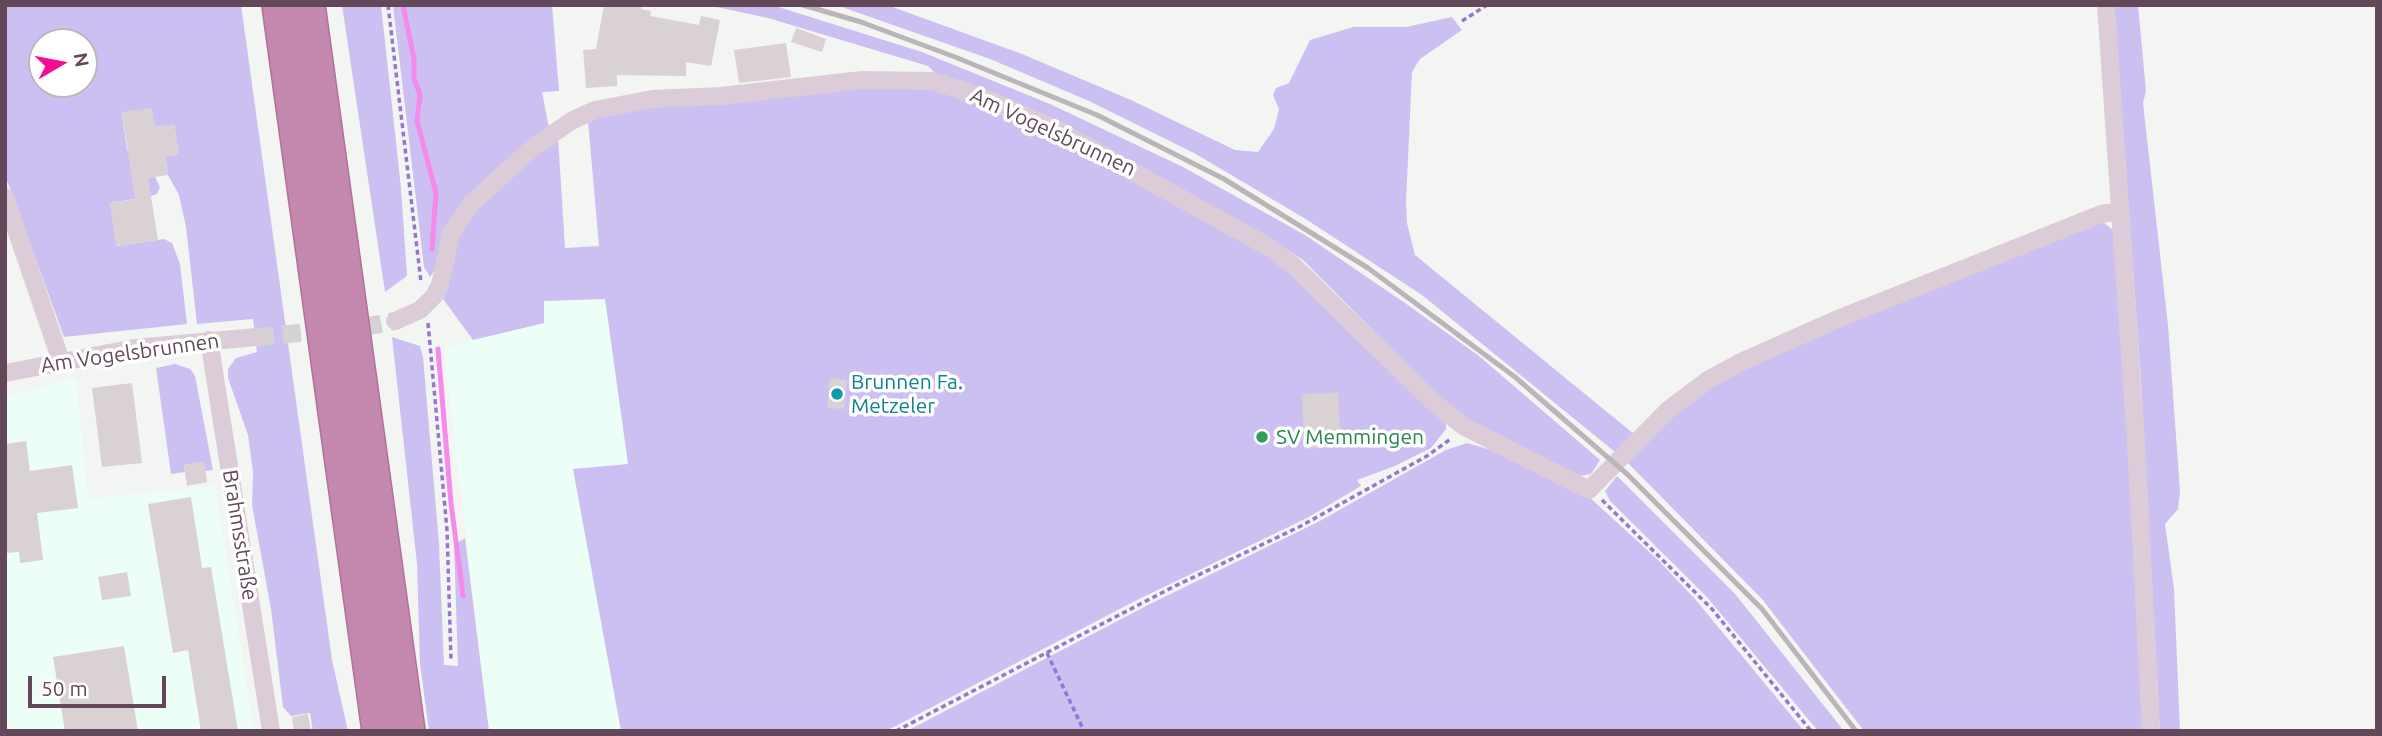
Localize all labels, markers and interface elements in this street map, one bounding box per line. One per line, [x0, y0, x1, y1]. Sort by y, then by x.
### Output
north arrow [28, 28, 98, 98]
text: N [70, 51, 94, 69]
street label: Am Vogelsbrunnen [966, 83, 1140, 181]
street label: Am Vogelsbrunnen [39, 328, 221, 378]
place label: Brunnen Fa. Metzeler [851, 369, 963, 419]
marker: Brunnen Fa. Metzeler [829, 386, 845, 402]
place label: SV Memmingen [1276, 424, 1424, 450]
marker: SV Memmingen [1254, 429, 1270, 445]
street label: Brahmsstraße [217, 468, 263, 602]
scale bar [32, 662, 170, 706]
text: 50 m [41, 676, 88, 700]

